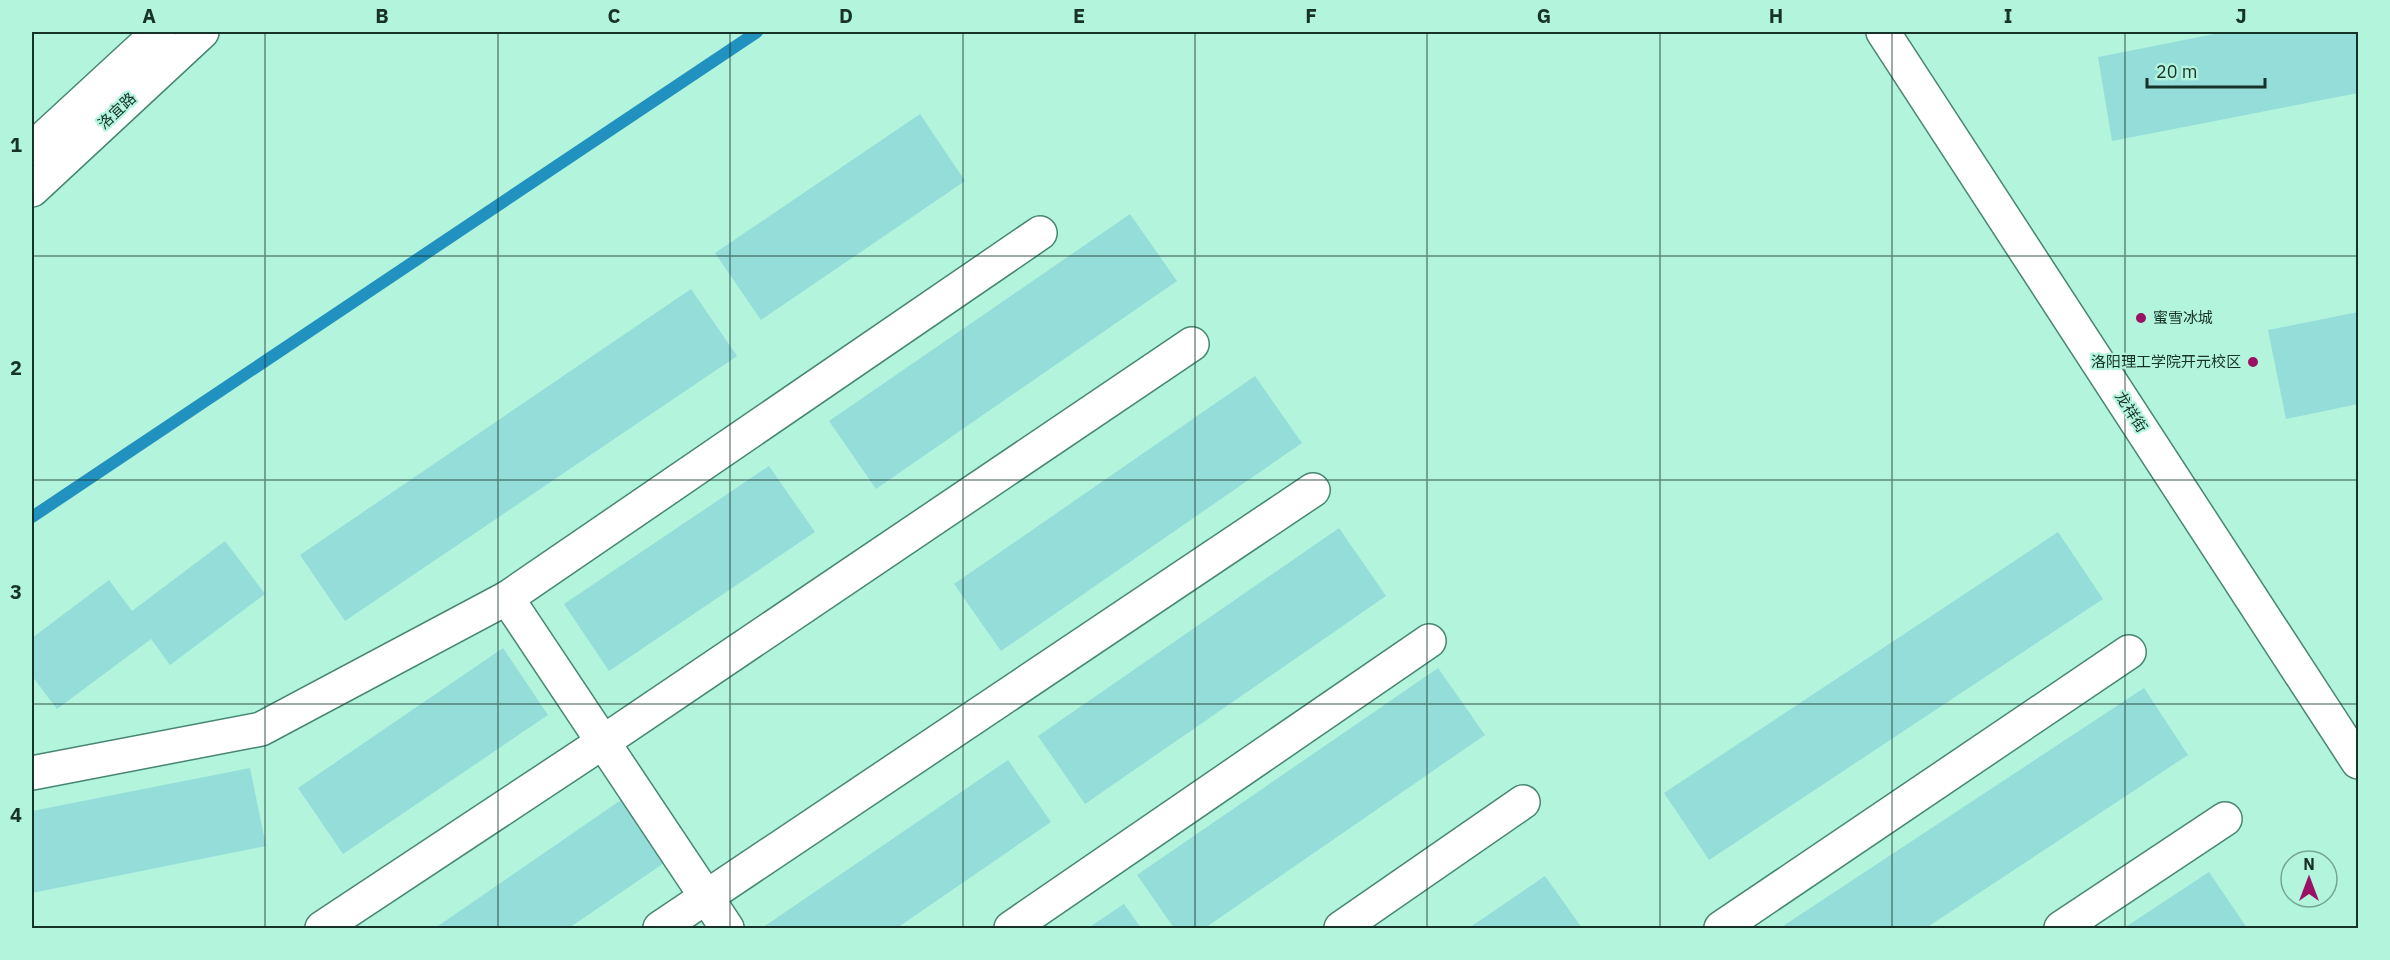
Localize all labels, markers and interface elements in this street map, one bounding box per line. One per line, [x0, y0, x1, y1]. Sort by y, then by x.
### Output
text: A [142, 2, 156, 29]
text: B [375, 2, 389, 29]
text: C [607, 2, 621, 29]
text: D [839, 2, 853, 29]
text: E [1073, 2, 1085, 29]
text: F [1305, 2, 1317, 29]
text: G [1537, 2, 1551, 29]
text: H [1769, 2, 1783, 29]
text: I [2004, 2, 2012, 29]
text: J [2235, 2, 2247, 29]
scale bar [2147, 51, 2266, 89]
text: 20 m [2156, 60, 2198, 83]
street label: 洛宜路 [94, 88, 140, 133]
text: 1 [10, 131, 22, 158]
place label: 蜜雪冰城 [2153, 308, 2213, 327]
marker: 蜜雪冰城 [2134, 311, 2148, 325]
place label: 洛阳理工学院开元校区 [2091, 352, 2241, 371]
text: 2 [10, 354, 22, 381]
marker: 洛阳理工学院开元校区 [2246, 355, 2260, 369]
street label: 龙祥街 [2111, 388, 2152, 436]
text: 3 [10, 578, 22, 605]
text: 4 [10, 801, 22, 828]
north arrow [2279, 849, 2339, 909]
text: N [2303, 854, 2315, 874]

